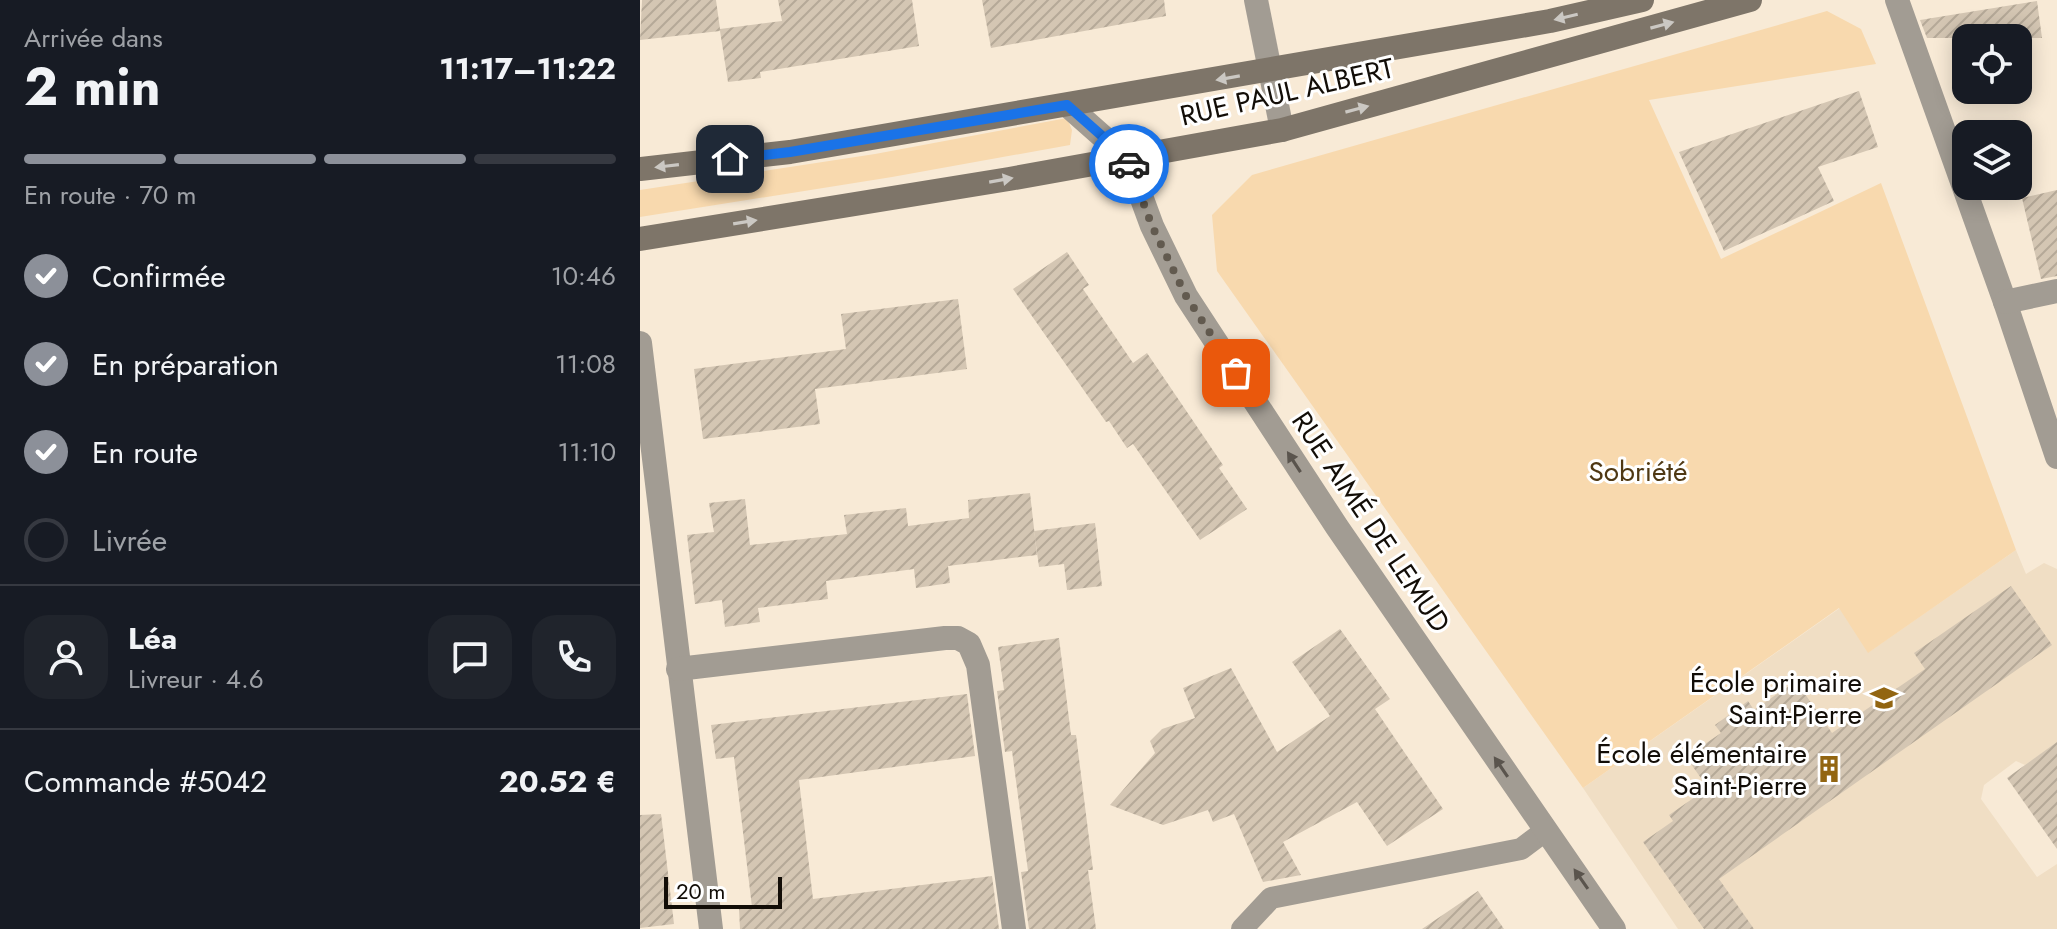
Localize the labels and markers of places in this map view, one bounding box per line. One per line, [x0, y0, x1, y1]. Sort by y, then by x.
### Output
pin [696, 125, 764, 193]
pin [1202, 339, 1270, 407]
place label: École primaire Saint-Pierre [1690, 662, 1862, 735]
school or university icon: École primaire Saint-Pierre [1869, 683, 1899, 713]
place label: École élémentaire Saint-Pierre [1596, 733, 1807, 806]
building icon: École élémentaire Saint-Pierre [1814, 754, 1844, 784]

